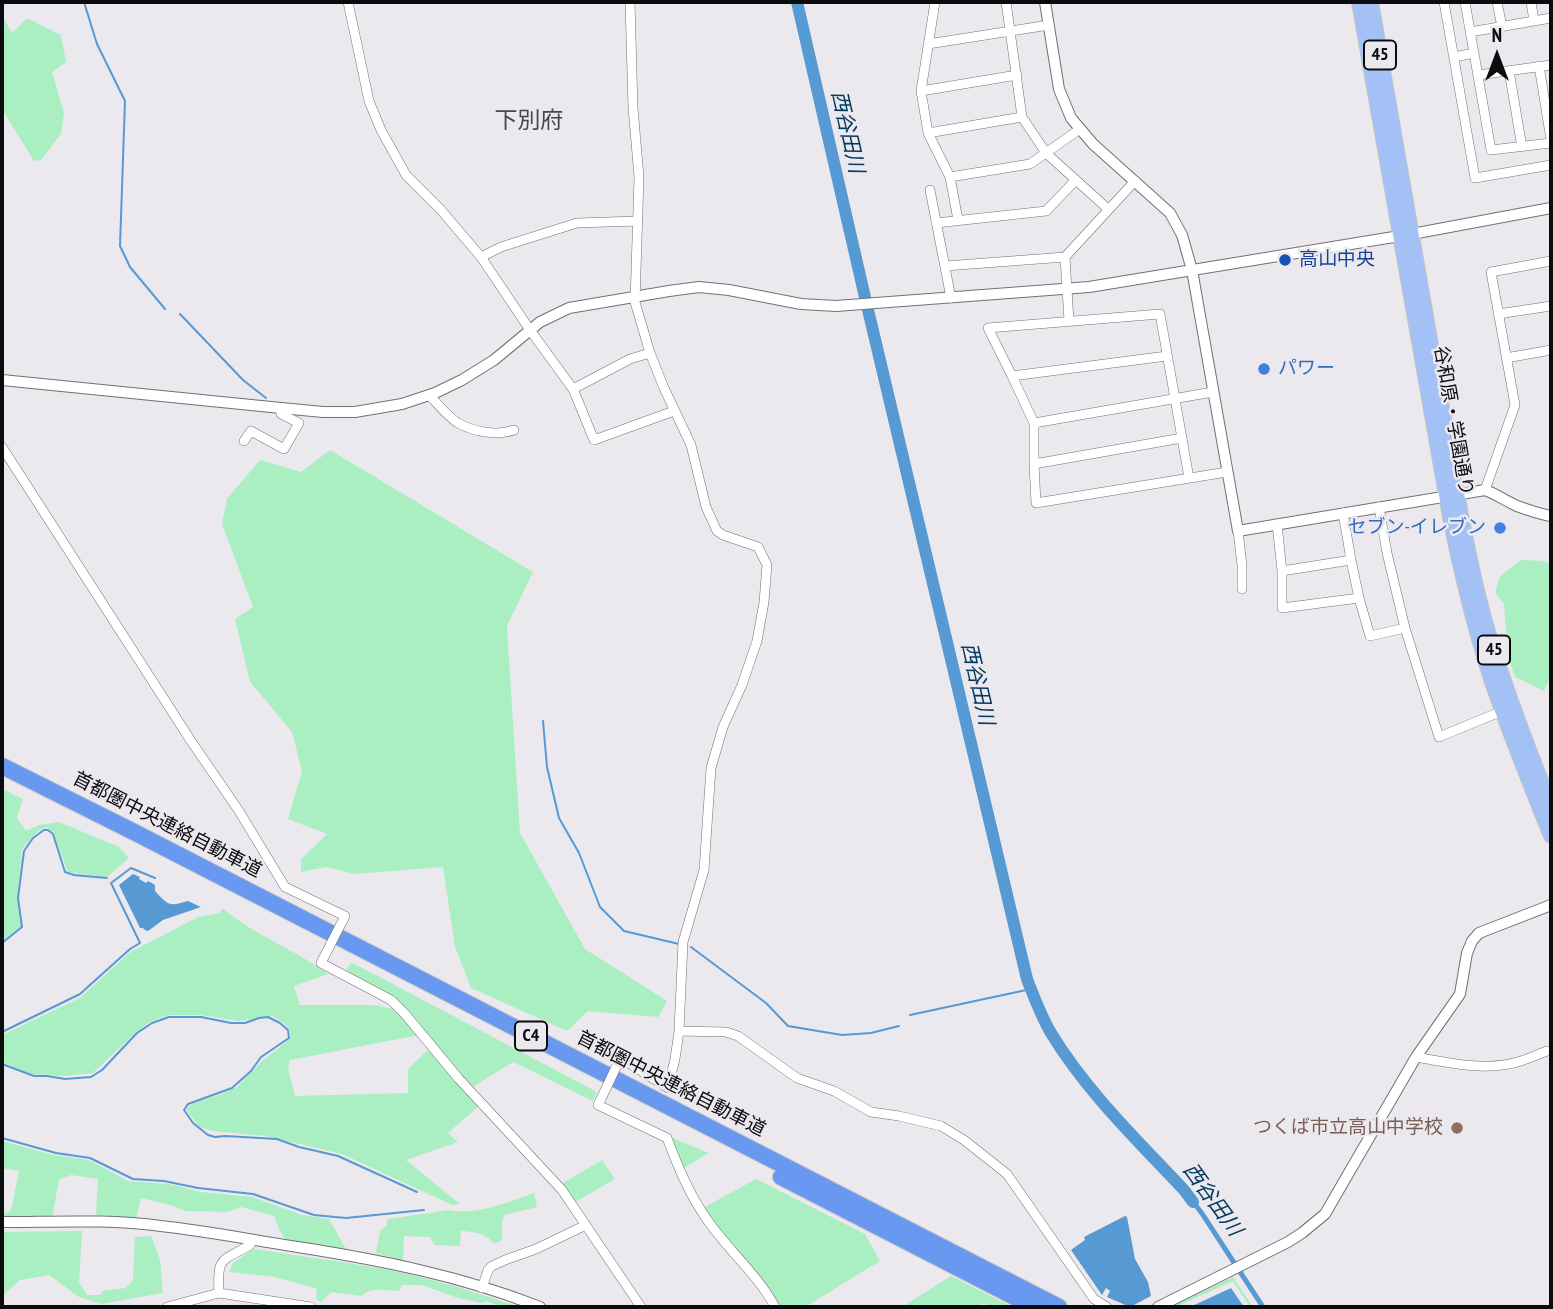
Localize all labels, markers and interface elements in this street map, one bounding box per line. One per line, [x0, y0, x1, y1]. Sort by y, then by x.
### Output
north arrow [1462, 21, 1532, 91]
text: N [1492, 23, 1502, 47]
road number: 45 [1364, 40, 1396, 70]
water label: 西谷田川 [825, 88, 869, 176]
district label: 下別府 [495, 107, 563, 135]
place label: 高山中央 [1299, 249, 1375, 271]
marker: 高山中央 [1277, 252, 1293, 268]
street label: 谷和原・学園通り [1429, 344, 1477, 498]
place label: パワー [1278, 358, 1335, 380]
marker: パワー [1256, 361, 1272, 377]
place label: セブン-イレブン [1347, 517, 1486, 539]
marker: セブン-イレブン [1492, 520, 1508, 536]
road number: 45 [1478, 636, 1510, 664]
water label: 西谷田川 [955, 640, 999, 728]
street label: 首都圏中央連絡自動車道 [69, 767, 265, 883]
road number: C4 [515, 1021, 547, 1050]
street label: 首都圏中央連絡自動車道 [573, 1026, 769, 1142]
place label: つくば市立高山中学校 [1253, 1117, 1443, 1139]
marker: つくば市立高山中学校 [1449, 1120, 1465, 1136]
water label: 西谷田川 [1177, 1159, 1247, 1241]

